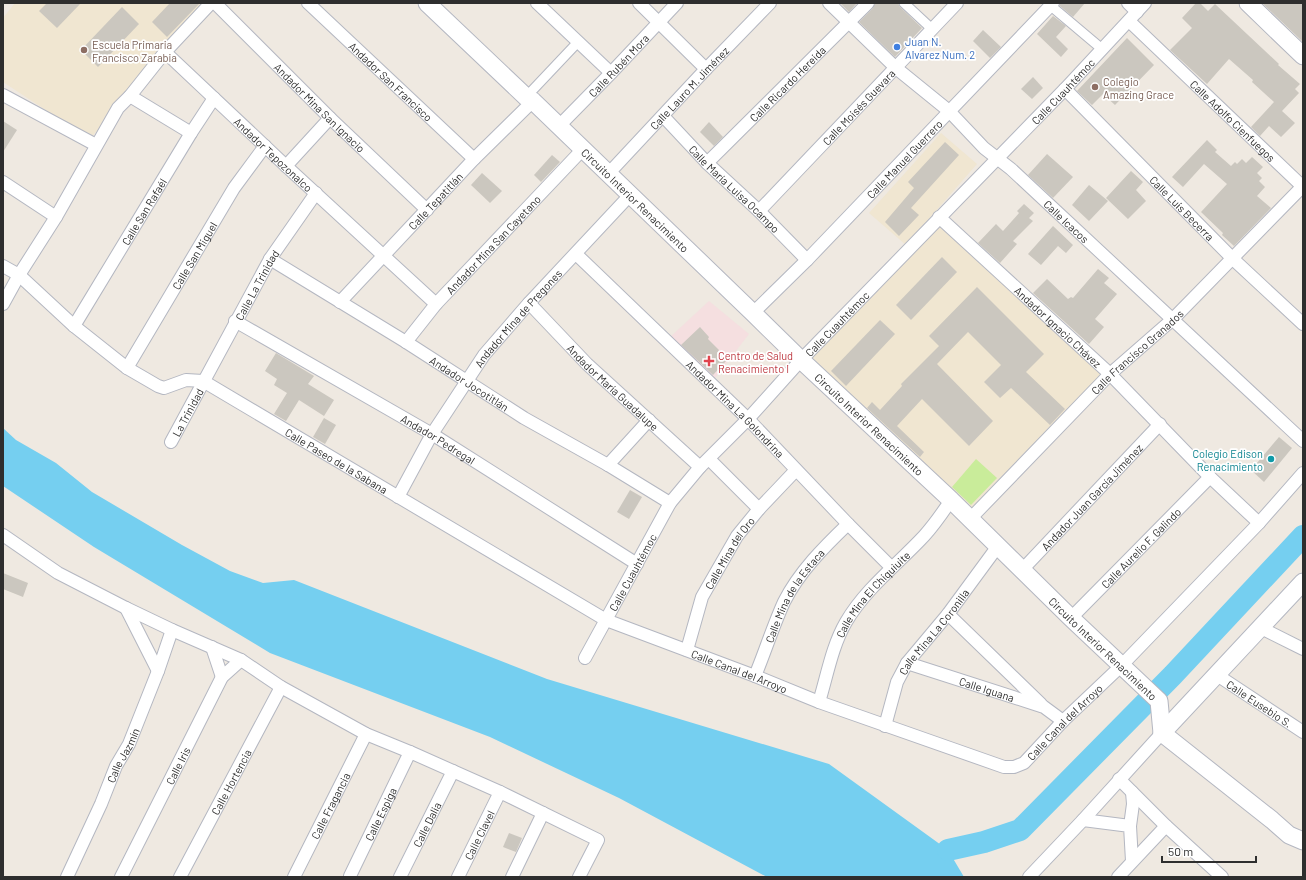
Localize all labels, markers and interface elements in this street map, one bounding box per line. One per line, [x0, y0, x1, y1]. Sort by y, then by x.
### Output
street label: Calle Rubén Mora [585, 31, 651, 99]
place label: Juan N. Alvarez Num. 2 [905, 35, 975, 61]
place label: Escuela Primaria Francisco Zarabia [92, 38, 177, 64]
street label: Andador San Francisco [347, 39, 436, 123]
marker: Juan N. Alvarez Num. 2 [892, 42, 902, 52]
street label: Calle Lauro M. Jiménez [647, 43, 731, 132]
street label: Calle Ricardo Hereida [746, 43, 828, 124]
marker: Escuela Primaria Francisco Zarabia [79, 45, 89, 55]
street label: Calle Cuauhtémoc [1028, 55, 1097, 127]
street label: Andador Mina San Ignacio [272, 60, 368, 155]
street label: Calle Moisés Guevara [819, 66, 897, 147]
place label: Colegio Amazing Grace [1103, 75, 1174, 101]
street label: Calle Adolfo Cienfuegos [1188, 77, 1278, 164]
marker: Colegio Amazing Grace [1090, 82, 1100, 92]
street label: Andador Tepozonalco [232, 114, 315, 194]
street label: Calle Manuel Guerrero [864, 117, 945, 201]
street label: Calle María Luisa Ocampo [687, 142, 783, 235]
street label: Circuito Interior Renacimiento [579, 145, 692, 254]
street label: Calle Tepatitlán [405, 169, 465, 232]
street label: Calle Luis Becerra [1148, 173, 1217, 243]
street label: Calle San Rafaél [118, 176, 169, 247]
street label: Andador Mina San Cayetano [443, 192, 543, 296]
street label: Calle Icacos [1042, 197, 1092, 245]
street label: Calle San Miguel [169, 219, 219, 292]
street label: Calle La Trinidad [232, 247, 281, 322]
street label: Andador Mina de Pregones [471, 266, 564, 370]
street label: Andador Ignacio Chávez [1012, 283, 1105, 370]
street label: Calle Cuauhtémoc [802, 288, 872, 359]
street label: Calle Francisco Granados [1088, 306, 1185, 397]
street label: Andador María Guadalupe [565, 341, 662, 433]
place label: Centro de Salud Renacimiento I [718, 349, 793, 375]
street label: Andador Jocotitlán [428, 353, 512, 413]
marker: Centro de Salud Renacimiento I [703, 355, 715, 367]
street label: Andador Mina La Golondrina [684, 357, 787, 460]
street label: Circuito Interior Renacimiento [813, 370, 927, 478]
street label: La Trinidad [169, 386, 206, 438]
street label: Andador Pedregal [399, 411, 478, 466]
street label: Calle Paseo de la Sabana [283, 425, 390, 496]
street label: Andador Juan García Jiménez [1038, 441, 1145, 552]
place label: Colegio Edison Renacimiento [1192, 447, 1263, 473]
marker: Colegio Edison Renacimiento [1266, 454, 1276, 464]
street label: Calle Aurelio F. Galindo [1098, 505, 1183, 590]
street label: Calle Mina del Oro [701, 514, 757, 591]
street label: Calle Cuauhtémoc [606, 531, 659, 613]
street label: Calle Mina de la Estaca [762, 546, 826, 644]
street label: Calle Mina El Chiquiuite [833, 548, 912, 639]
street label: Calle Mina La Coronilla [896, 586, 971, 677]
street label: Circuito Interior Renacimiento [1047, 594, 1160, 702]
street label: Calle Canal del Arroyo [690, 646, 790, 695]
street label: Calle Iguana [958, 674, 1016, 704]
street label: Calle Eusebio S. [1224, 677, 1295, 729]
street label: Calle Canal del Arroyo [1024, 681, 1105, 762]
street label: Calle Jazmín [104, 726, 141, 784]
street label: Calle Iris [162, 744, 192, 786]
street label: Calle Hortencia [208, 747, 253, 817]
street label: Calle Fragancia [308, 770, 352, 841]
street label: Calle Espiga [362, 785, 398, 843]
street label: Calle Dalia [410, 800, 443, 849]
street label: Calle Clavel [461, 808, 497, 862]
scale bar [1162, 838, 1256, 864]
text: 50 m [1168, 844, 1193, 858]

